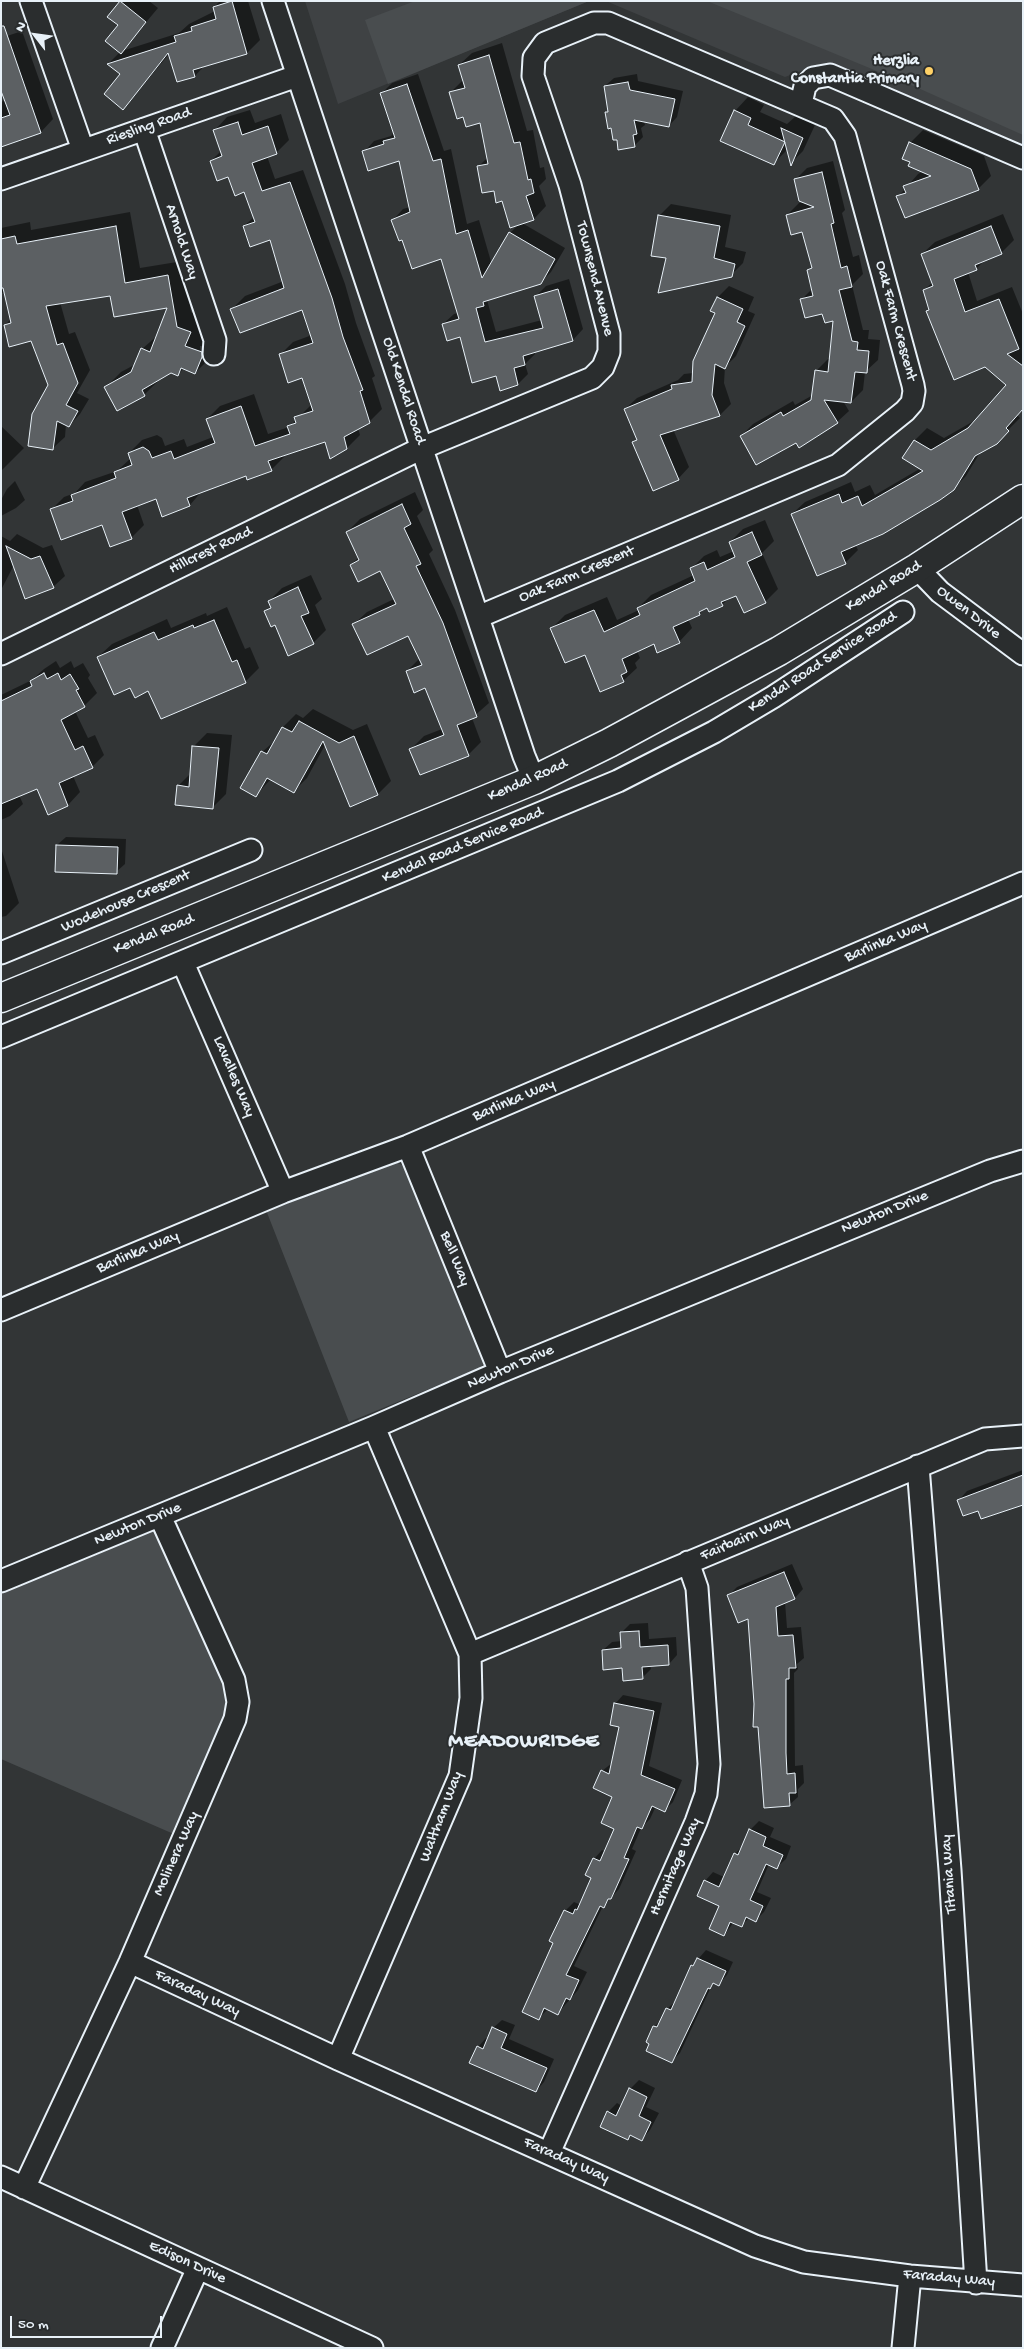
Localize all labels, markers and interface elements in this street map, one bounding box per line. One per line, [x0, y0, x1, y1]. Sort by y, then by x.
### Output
north arrow [10, 10, 60, 60]
text: N [12, 19, 31, 35]
place label: Herzlia Constantia Primary [791, 52, 919, 90]
marker: Herzlia Constantia Primary [923, 65, 935, 77]
street label: Riesling Road [104, 104, 194, 150]
street label: Arnold Way [160, 202, 202, 282]
street label: Townsend Avenue [570, 220, 618, 338]
street label: Oak Farm Crescent [870, 259, 920, 383]
street label: Old Kendal Road [377, 335, 429, 447]
street label: Hillcrest Road [166, 523, 256, 579]
street label: Oak Farm Crescent [516, 542, 638, 608]
street label: Kendal Road [843, 557, 925, 617]
street label: Owen Drive [932, 582, 1004, 644]
street label: Kendal Road Service Road [745, 608, 901, 718]
street label: Kendal Road [485, 755, 571, 807]
street label: Kendal Road Service Road [379, 803, 547, 889]
street label: Wodehouse Crescent [59, 866, 193, 938]
street label: Kendal Road [111, 910, 197, 960]
street label: Barlinka Way [842, 916, 930, 968]
street label: Lavalles Way [207, 1034, 259, 1120]
street label: Barlinka Way [470, 1075, 558, 1127]
street label: Newton Drive [839, 1187, 931, 1239]
street label: Barlinka Way [94, 1227, 182, 1279]
street label: Bell Way [434, 1229, 474, 1289]
street label: Newton Drive [465, 1341, 557, 1395]
street label: Newton Drive [92, 1499, 184, 1551]
street label: Fairbairn Way [698, 1512, 792, 1566]
district label: MEADOWRIDGE [447, 1730, 601, 1756]
street label: Waltham Way [416, 1769, 468, 1865]
street label: Molinera Way [150, 1809, 204, 1899]
street label: Hermitage Way [646, 1815, 706, 1919]
street label: Titania Way [938, 1834, 962, 1914]
street label: Faraday Way [151, 1966, 243, 2022]
street label: Faraday Way [520, 2134, 612, 2188]
street label: Edison Drive [145, 2237, 229, 2289]
street label: Faraday Way [902, 2265, 996, 2293]
scale bar [12, 2306, 165, 2338]
text: 50 m [18, 2316, 49, 2334]

